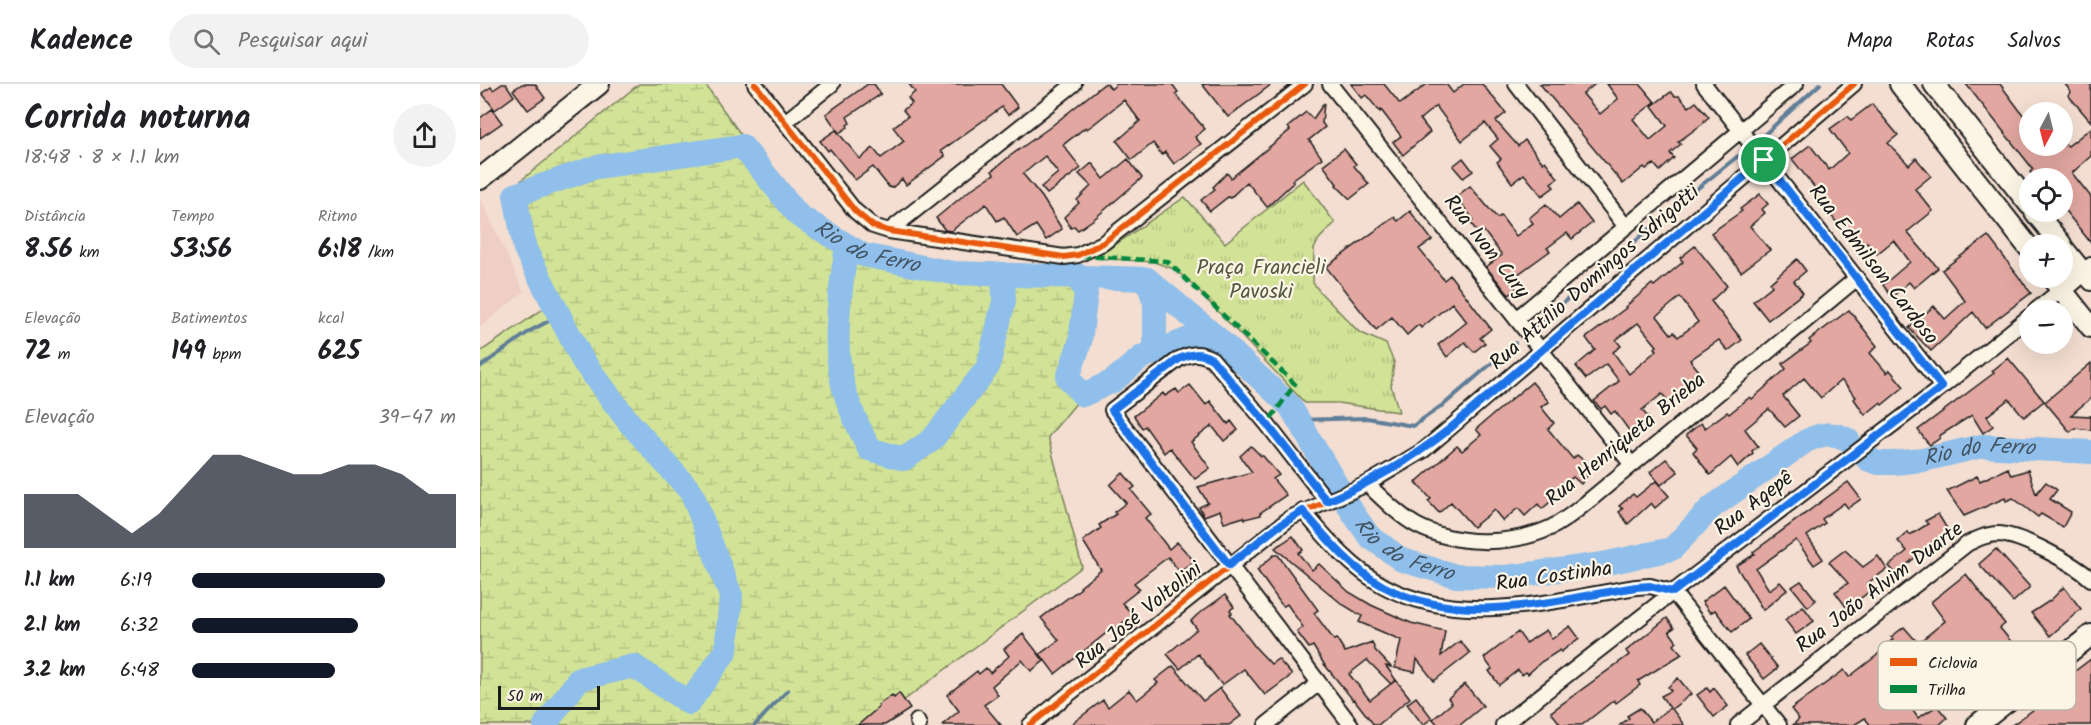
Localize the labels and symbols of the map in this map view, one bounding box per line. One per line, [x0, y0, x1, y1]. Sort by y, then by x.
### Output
north arrow [2019, 102, 2073, 156]
pin [1738, 134, 1789, 185]
street label: Rua Attílio Domingos Sdrigotti [1482, 176, 1708, 379]
street label: Rua Edmilson Cardoso [1800, 178, 1946, 352]
street label: Rua Ivon Cury [1435, 188, 1537, 306]
water label: Rio do Ferro [807, 211, 925, 284]
park label: Praça Francieli Pavoski [1197, 252, 1326, 309]
street label: Rua Henriqueta Brieba [1538, 365, 1714, 515]
water label: Rio do Ferro [1920, 428, 2038, 477]
street label: Rua Agepê [1707, 463, 1801, 545]
water label: Rio do Ferro [1344, 511, 1460, 592]
street label: Rua João Alvim Duarte [1789, 513, 1971, 662]
street label: Rua José Voltolini [1068, 553, 1211, 678]
street label: Rua Costinha [1494, 553, 1614, 601]
legend [1878, 641, 2076, 710]
text: Ciclovia [1928, 651, 1978, 676]
text: Trilha [1928, 678, 1966, 703]
scale bar [498, 683, 600, 710]

